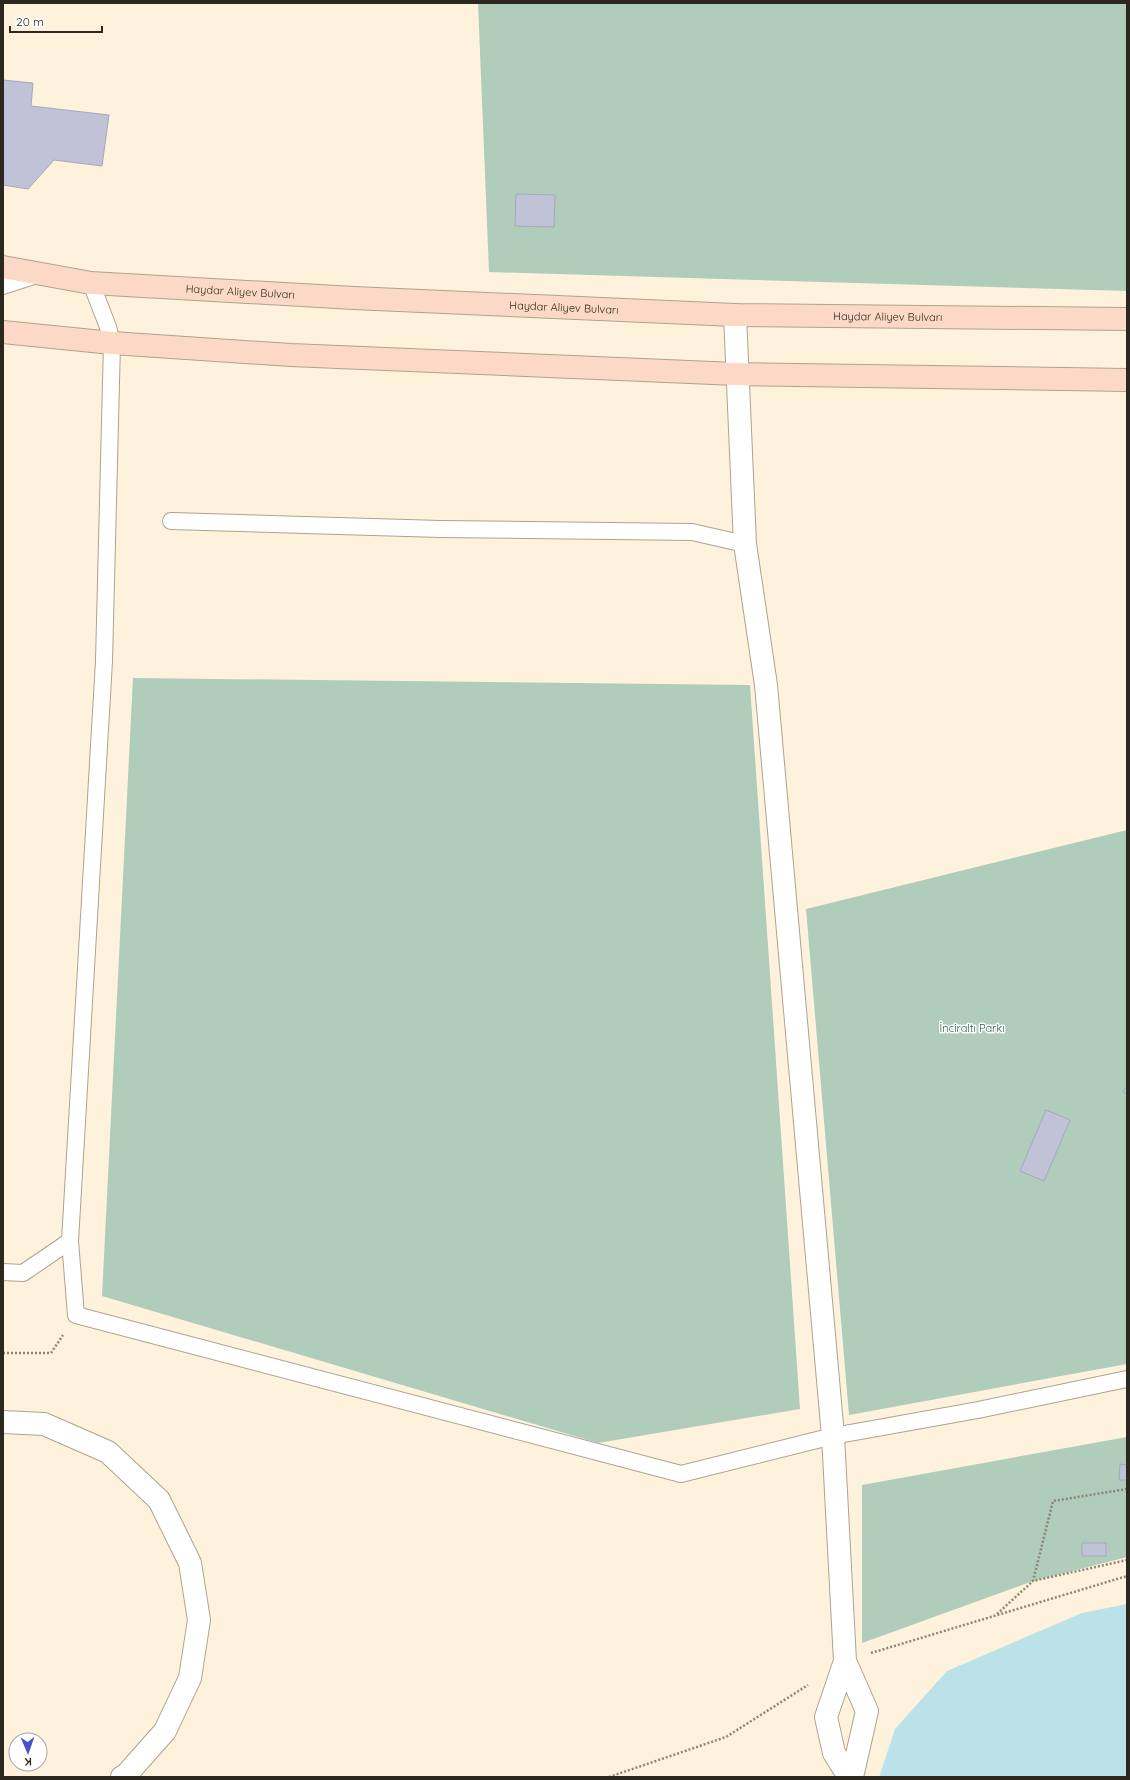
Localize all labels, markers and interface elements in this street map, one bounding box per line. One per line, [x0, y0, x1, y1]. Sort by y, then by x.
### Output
scale bar [10, 8, 102, 34]
text: 20 m [16, 14, 44, 29]
street label: Haydar Aliyev Bulvarı [185, 281, 295, 302]
street label: Haydar Aliyev Bulvarı [509, 298, 619, 317]
street label: Haydar Aliyev Bulvarı [833, 309, 943, 324]
park label: İnciraltı Parkı [939, 1021, 1005, 1035]
north arrow [8, 1732, 48, 1772]
text: K [24, 1755, 32, 1769]

